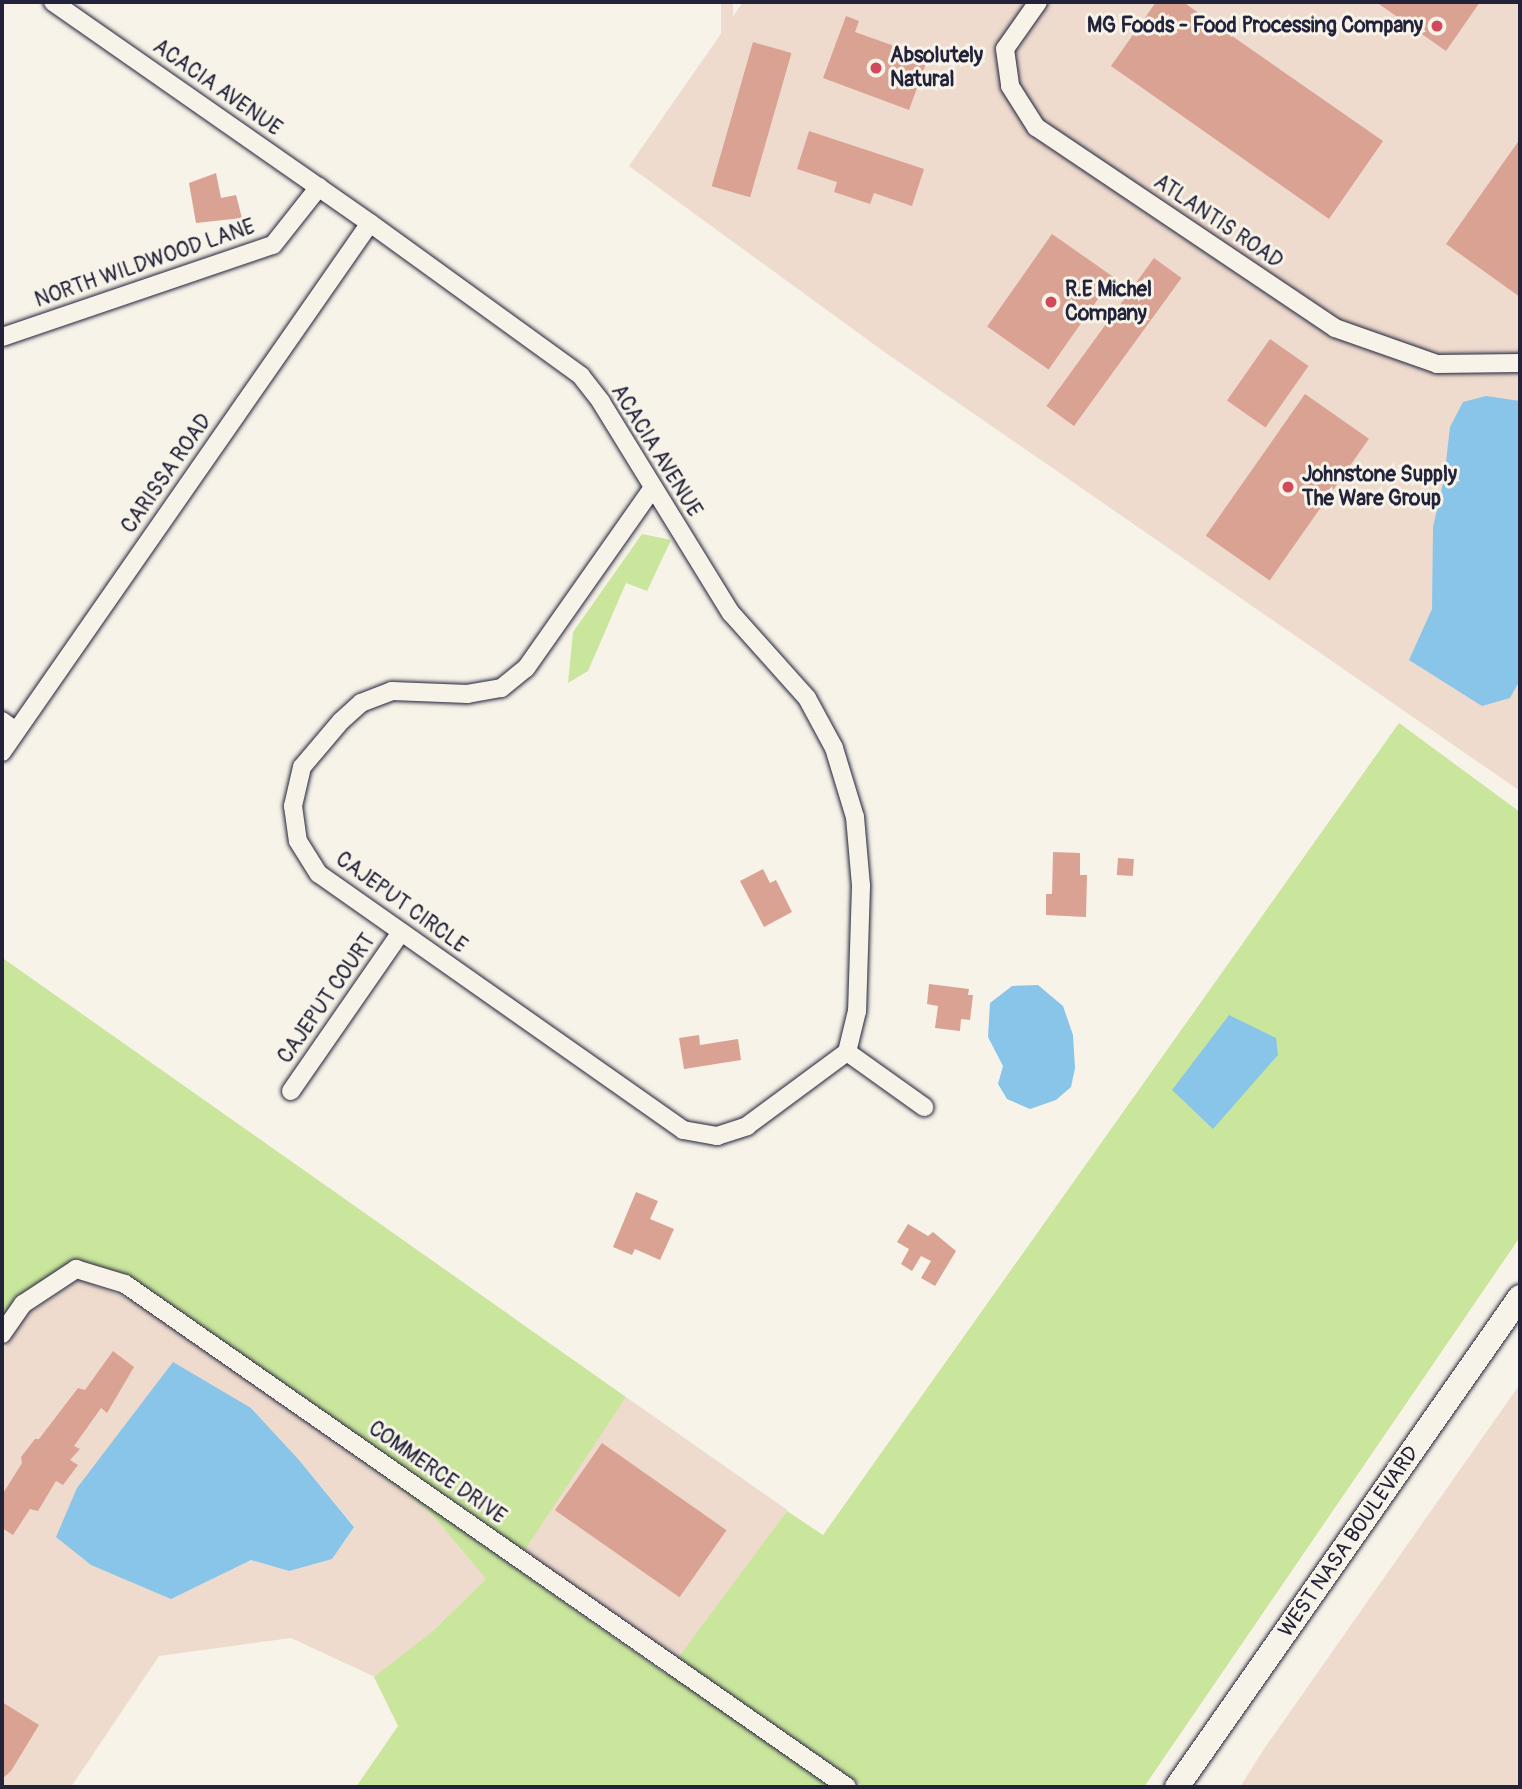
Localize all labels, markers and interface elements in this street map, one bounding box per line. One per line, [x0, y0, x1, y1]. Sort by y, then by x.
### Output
place label: MG Foods - Food Processing Company [1087, 13, 1423, 39]
marker: MG Foods - Food Processing Company [1429, 18, 1445, 34]
street label: ACACIA AVENUE [148, 34, 286, 142]
place label: Absolutely Natural [890, 43, 983, 93]
marker: Absolutely Natural [868, 60, 884, 76]
street label: ATLANTIS ROAD [1149, 170, 1287, 274]
street label: NORTH WILDWOOD LANE [32, 214, 258, 314]
place label: R.E Michel Company [1065, 277, 1152, 327]
marker: R.E Michel Company [1043, 294, 1059, 310]
street label: ACACIA AVENUE [605, 380, 707, 522]
street label: CARISSA ROAD [117, 410, 217, 538]
place label: Johnstone Supply The Ware Group [1302, 462, 1457, 512]
marker: Johnstone Supply The Ware Group [1280, 479, 1296, 495]
street label: CAJEPUT CIRCLE [330, 847, 472, 959]
street label: CAJEPUT COURT [273, 929, 381, 1069]
street label: COMMERCE DRIVE [363, 1416, 511, 1530]
street label: WEST NASA BOULEVARD [1273, 1442, 1425, 1642]

